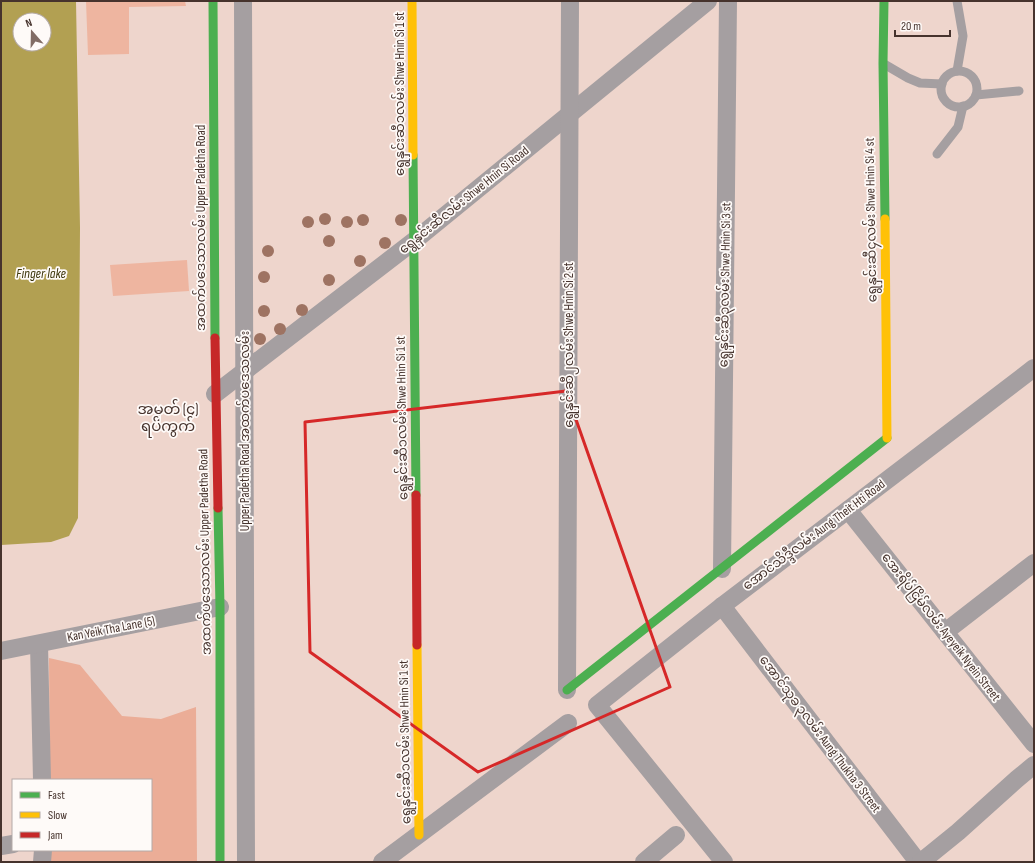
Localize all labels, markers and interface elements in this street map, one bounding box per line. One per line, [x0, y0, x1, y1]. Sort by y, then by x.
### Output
north arrow [12, 12, 52, 52]
street label: ရွေနှင်းဆီ၁လမ်း Shwe Hnin Si 1 st [391, 12, 410, 176]
scale bar [895, 12, 950, 38]
text: N [24, 16, 34, 30]
text: 20 m [901, 19, 921, 34]
street label: အထက်ပဒေသာလမ်း Upper Padetha Road [192, 125, 209, 331]
street label: ရွေနှင်းဆီ၄လမ်း Shwe Hnin Si 4 st [861, 137, 882, 303]
street label: ရွေနှင်းဆီလမ်း Shwe Hnin Si Road [395, 142, 533, 259]
street label: ရွေနှင်းဆီ၃လမ်း Shwe Hnin Si 3 st [715, 202, 736, 368]
street label: ရွေနှင်းဆီ၂လမ်း Shwe Hnin Si 2 st [560, 262, 579, 428]
water label: Finger lake [16, 265, 66, 282]
street label: Upper Padetha Road အထက်ပဒေသလမ်း [236, 331, 253, 531]
street label: ရွေနှင်းဆီ၁လမ်း Shwe Hnin Si 1 st [392, 336, 413, 500]
district label: အမှတ် (၄) ရပ်ကွက် [137, 399, 199, 438]
street label: အထက်ပဒေသာလမ်း Upper Padetha Road [194, 449, 215, 655]
street label: အောင်သိဒ္ဒီလမ်း Aung Theit Hti Road [739, 475, 890, 596]
street label: အေးရိပ်ငြိမ်လမ်း Ayeyeik Nyein Street [877, 549, 1005, 706]
street label: Kan Yeik Tha Lane (5) [66, 613, 156, 645]
street label: အောင်သုခ ၃လမ်း Aung Thukha 3 Street [754, 652, 885, 817]
street label: ရွေနှင်းဆီ၁လမ်း Shwe Hnin Si 1 st [395, 660, 416, 824]
legend [12, 779, 152, 851]
text: Fast [48, 788, 65, 803]
text: Slow [48, 808, 67, 823]
text: Jam [47, 828, 63, 843]

